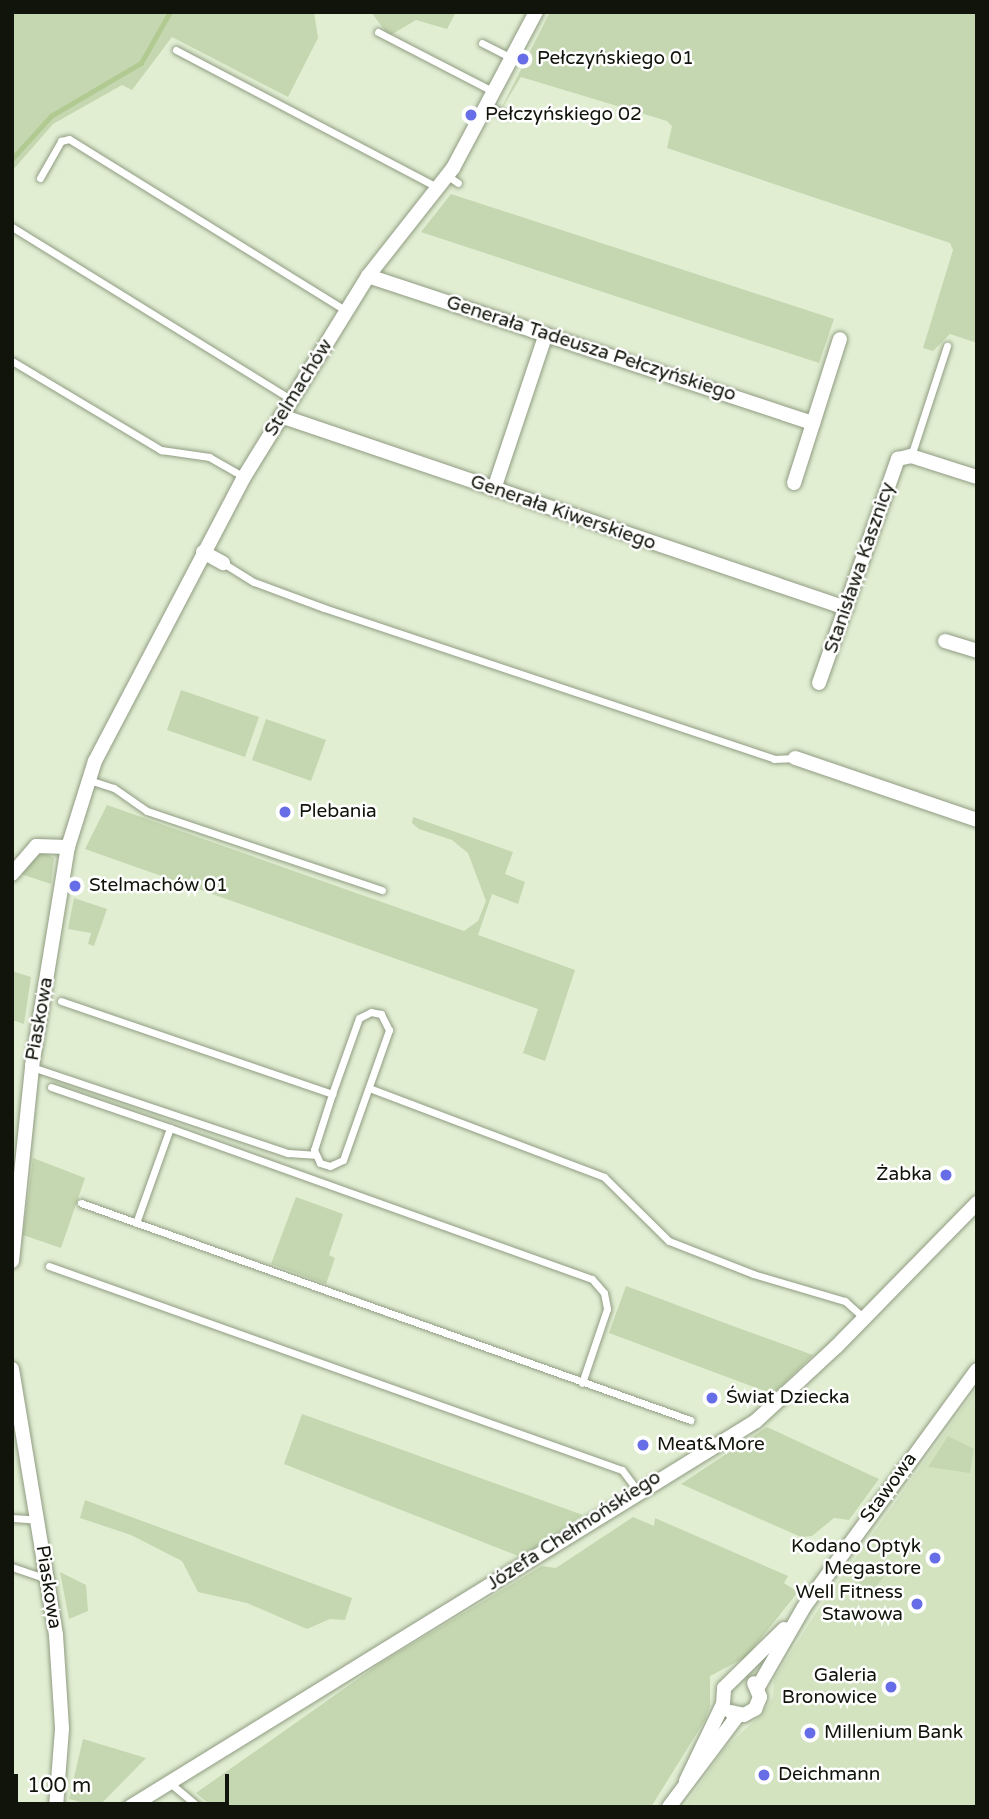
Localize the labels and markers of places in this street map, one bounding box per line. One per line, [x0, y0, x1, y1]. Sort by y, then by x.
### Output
place label: Pełczyńskiego 01 [537, 48, 694, 70]
marker: Pełczyńskiego 01 [515, 51, 531, 67]
place label: Pełczyńskiego 02 [485, 104, 642, 126]
marker: Pełczyńskiego 02 [463, 107, 479, 123]
place label: Plebania [299, 801, 377, 823]
marker: Plebania [277, 804, 293, 820]
place label: Stelmachów 01 [89, 875, 228, 897]
marker: Stelmachów 01 [67, 878, 83, 894]
place label: Żabka [876, 1164, 932, 1186]
marker: Żabka [938, 1167, 954, 1183]
place label: Świat Dziecka [726, 1387, 850, 1409]
marker: Świat Dziecka [704, 1390, 720, 1406]
place label: Meat&More [657, 1434, 765, 1456]
marker: Meat&More [635, 1437, 651, 1453]
place label: Kodano Optyk Megastore [791, 1536, 921, 1580]
marker: Kodano Optyk Megastore [927, 1550, 943, 1566]
place label: Well Fitness Stawowa [796, 1582, 903, 1626]
marker: Well Fitness Stawowa [909, 1596, 925, 1612]
place label: Galeria Bronowice [782, 1665, 877, 1709]
marker: Galeria Bronowice [883, 1679, 899, 1695]
place label: Millenium Bank [824, 1722, 963, 1744]
marker: Millenium Bank [802, 1725, 818, 1741]
place label: Deichmann [778, 1764, 880, 1786]
marker: Deichmann [756, 1767, 772, 1783]

